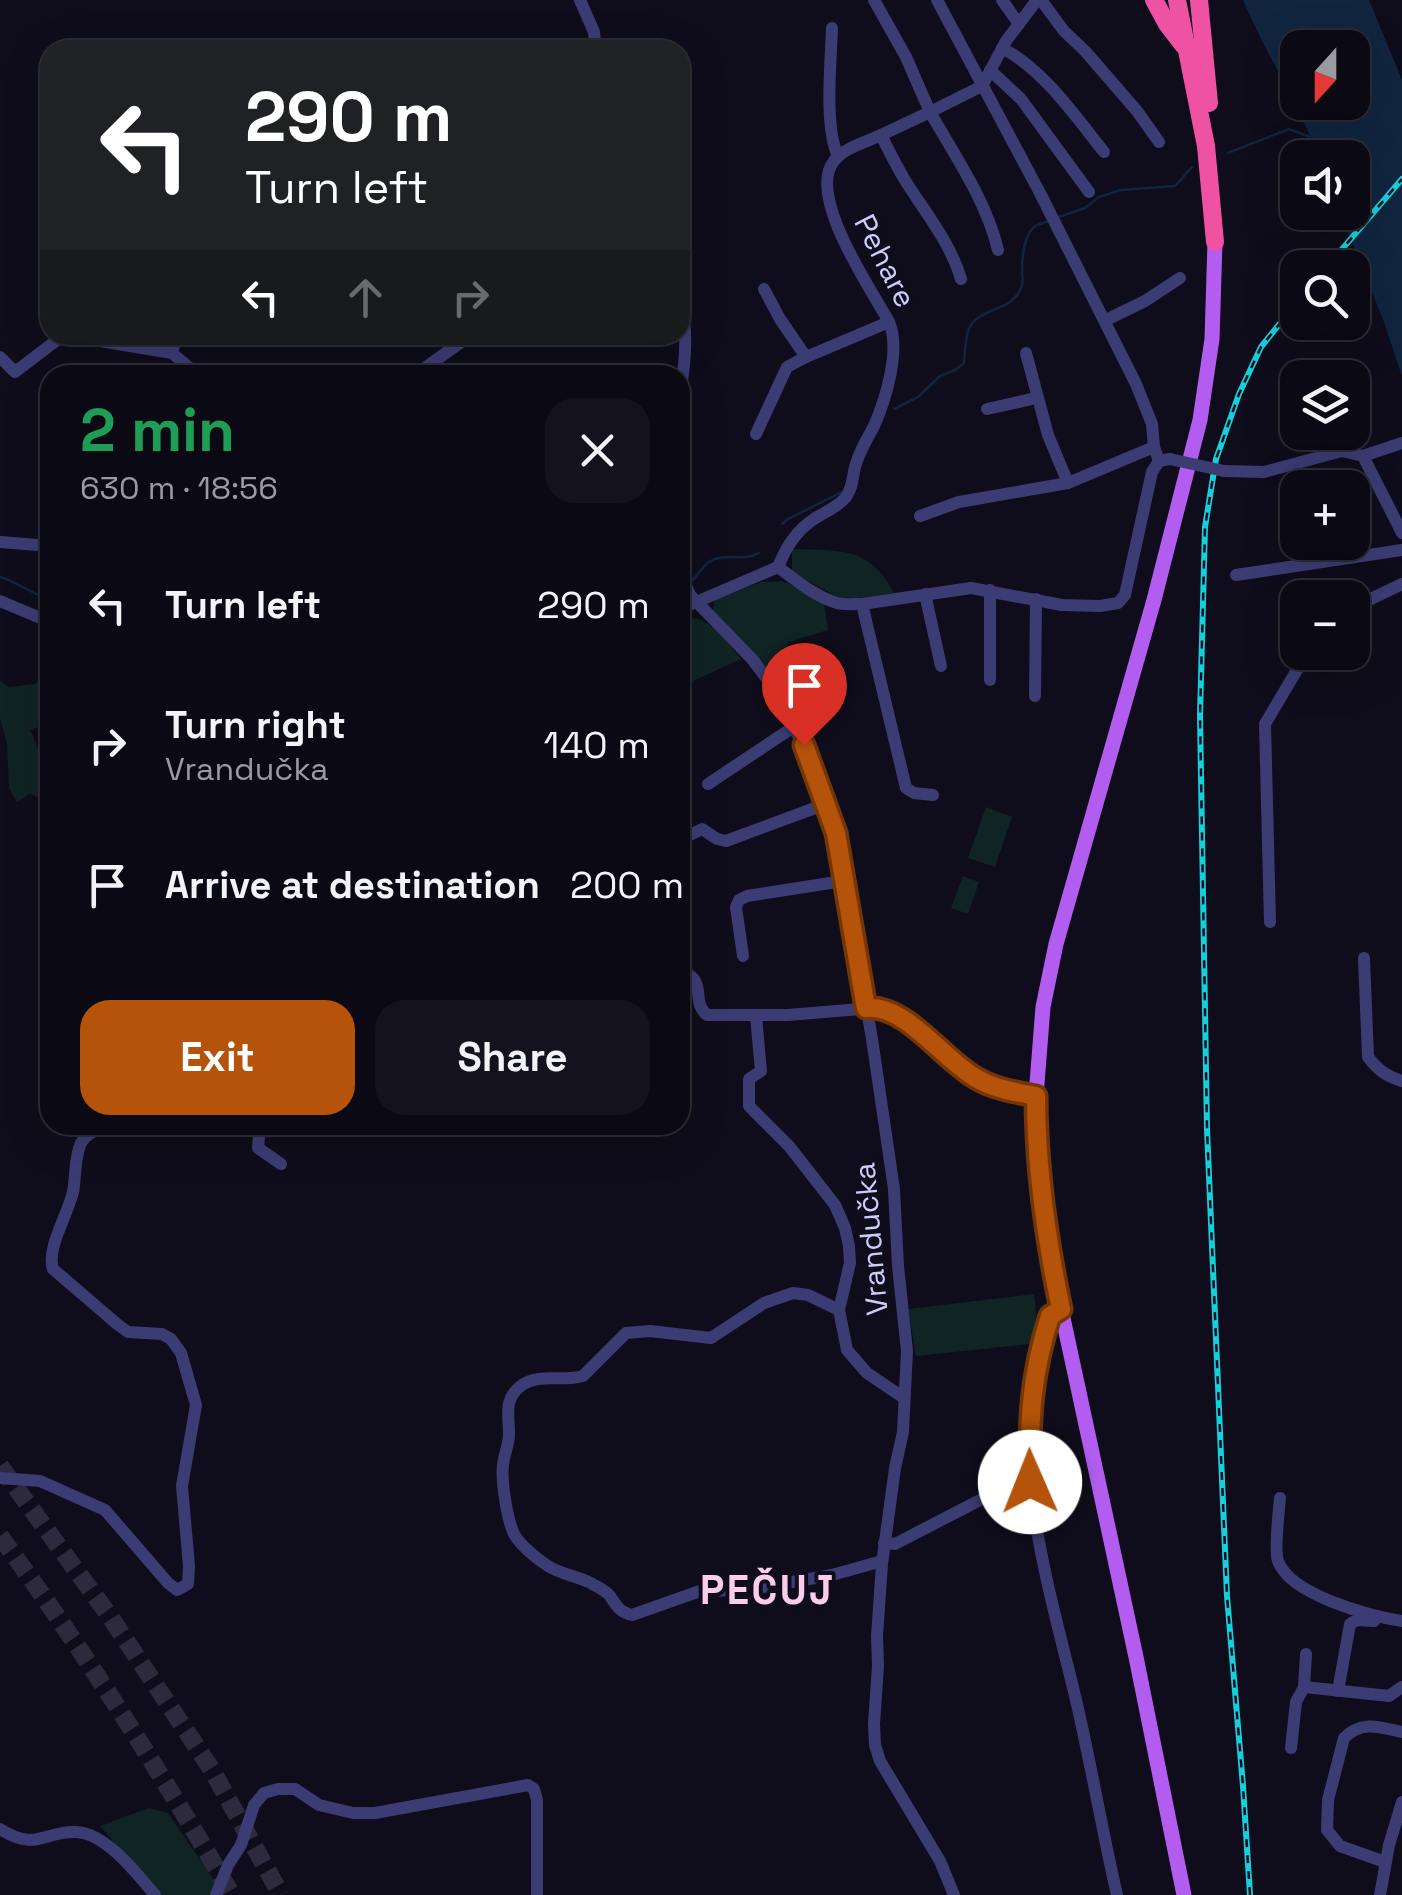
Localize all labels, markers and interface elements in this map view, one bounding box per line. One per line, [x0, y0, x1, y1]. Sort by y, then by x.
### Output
north arrow [1280, 30, 1370, 120]
map controls [1280, 30, 1370, 670]
text: 290 m [245, 72, 452, 161]
icon: left [80, 80, 210, 210]
button: sound [1280, 140, 1370, 230]
text: Turn left [245, 159, 428, 216]
street label: Pehare [845, 208, 925, 314]
button: search [1280, 250, 1370, 340]
icon: left [233, 270, 288, 325]
icon: ahead [338, 270, 393, 325]
icon: right [443, 270, 498, 325]
button: layers [1280, 360, 1370, 450]
text: 2 min [80, 392, 235, 469]
button: close [545, 398, 650, 503]
text: 630 m · 18:56 [80, 468, 278, 508]
button: + [1280, 470, 1370, 560]
icon: left [80, 578, 135, 633]
button: − [1280, 580, 1370, 670]
text: Turn left [165, 581, 321, 629]
text: 290 m [537, 581, 650, 629]
pin [762, 643, 847, 746]
icon: arrive [777, 658, 832, 713]
text: Turn right [165, 701, 346, 749]
icon: right [80, 718, 135, 773]
text: 140 m [544, 721, 650, 769]
text: Vrandučka [165, 749, 329, 789]
icon: arrive [80, 858, 135, 913]
text: Arrive at destination [165, 861, 540, 909]
text: 200 m [570, 861, 684, 909]
button: Exit [80, 1000, 355, 1115]
button: Share [375, 1000, 650, 1115]
street label: Vrandučka [844, 1161, 897, 1317]
position arrow [978, 1430, 1082, 1534]
district label: PEČUJ [700, 1565, 836, 1616]

